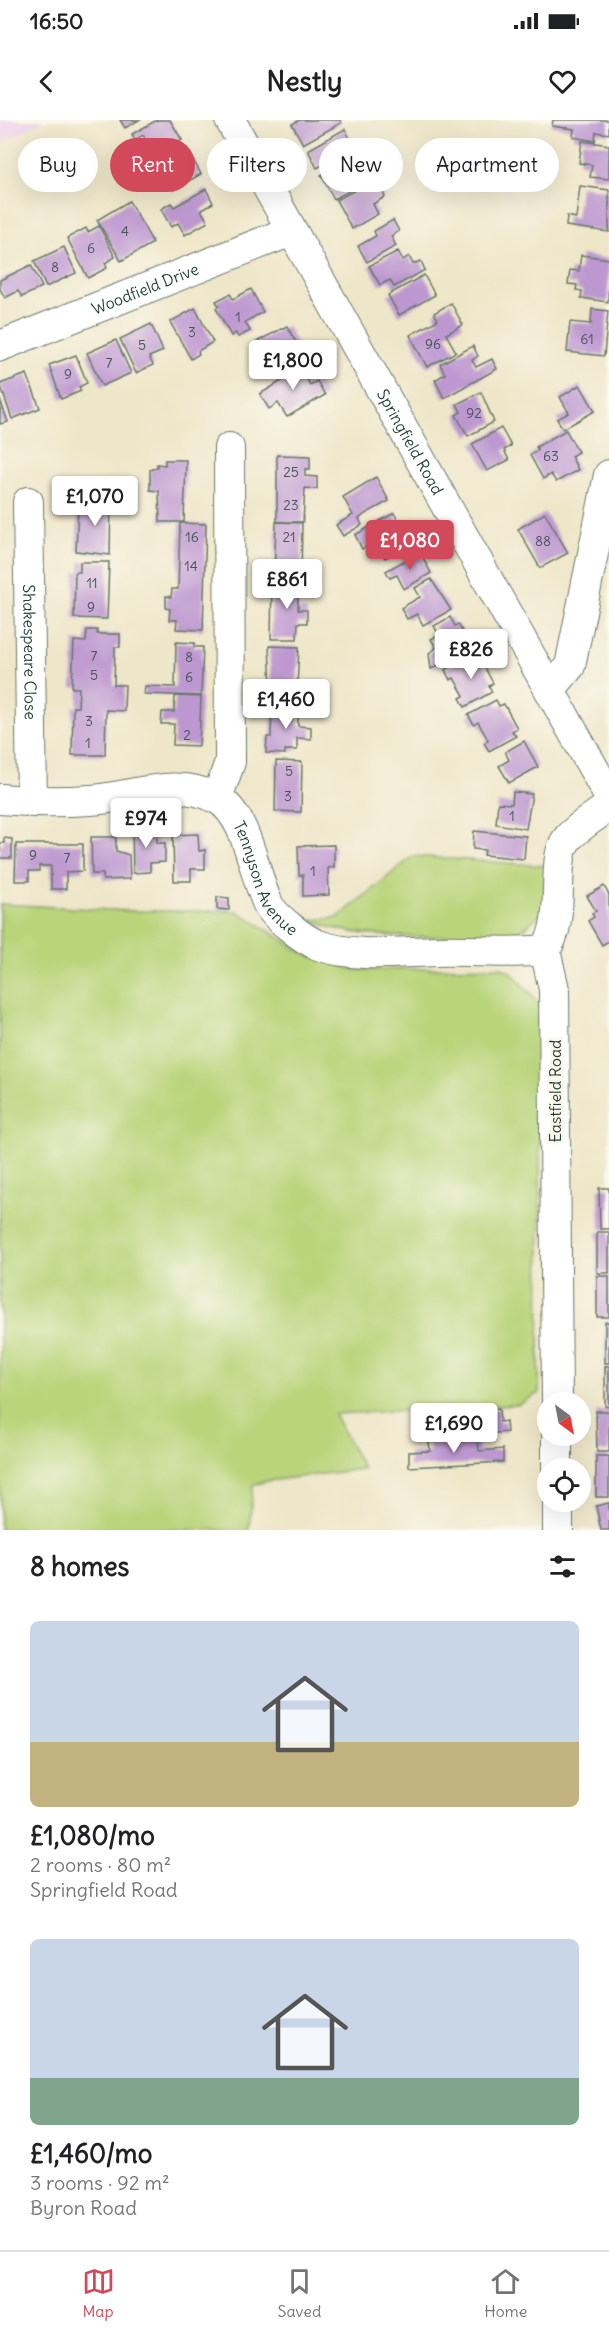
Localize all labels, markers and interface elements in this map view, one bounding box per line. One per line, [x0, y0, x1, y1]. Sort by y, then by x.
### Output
text: 16:50 [30, 7, 84, 35]
text: Nestly [267, 64, 342, 98]
icon: back [30, 65, 63, 98]
icon: heart [546, 65, 579, 98]
chip: Buy [18, 138, 98, 192]
chip: Rent [110, 138, 195, 192]
chip: Filters [207, 138, 307, 192]
chip: New [319, 138, 403, 192]
chip: Apartment [415, 138, 559, 192]
house number: 4 [121, 222, 129, 240]
house number: 6 [87, 239, 95, 257]
house number: 8 [51, 258, 59, 276]
street label: Woodfield Drive [89, 258, 202, 319]
house number: 1 [235, 308, 241, 326]
house number: 3 [188, 323, 196, 341]
house number: 61 [580, 330, 594, 348]
house number: 96 [425, 335, 441, 353]
house number: 5 [138, 336, 146, 354]
pin: £1,800 [244, 340, 342, 391]
text: £1,800 [263, 347, 323, 372]
house number: 7 [106, 354, 113, 372]
house number: 9 [64, 365, 72, 383]
street label: Springfield Road [373, 385, 448, 498]
house number: 92 [466, 404, 482, 422]
house number: 63 [543, 447, 559, 465]
house number: 25 [283, 463, 299, 481]
pin: £1,070 [46, 476, 144, 527]
text: £1,070 [66, 483, 124, 508]
house number: 23 [283, 496, 299, 514]
pin: £1,080 [361, 520, 459, 571]
text: £1,080 [380, 527, 440, 552]
house number: 16 [185, 528, 199, 546]
house number: 21 [282, 528, 296, 546]
house number: 88 [535, 532, 551, 550]
house number: 14 [184, 557, 198, 575]
pin: £861 [251, 559, 323, 610]
text: £861 [266, 566, 308, 591]
house number: 11 [86, 574, 98, 592]
street label: Shakespeare Close [19, 584, 41, 720]
house number: 9 [87, 598, 95, 616]
pin: £826 [435, 629, 507, 680]
text: £826 [449, 636, 493, 661]
house number: 7 [91, 647, 98, 665]
house number: 8 [185, 648, 193, 666]
house number: 5 [90, 666, 98, 684]
house number: 6 [185, 668, 193, 686]
pin: £1,460 [237, 679, 335, 730]
text: £1,460 [257, 686, 315, 711]
house number: 3 [85, 712, 93, 730]
house number: 2 [183, 726, 191, 744]
house number: 1 [85, 734, 91, 752]
house number: 5 [285, 762, 293, 780]
house number: 3 [284, 787, 292, 805]
pin: £974 [110, 798, 182, 849]
text: £974 [124, 805, 168, 830]
house number: 1 [509, 807, 515, 825]
street label: Tennyson Avenue [229, 818, 302, 940]
house number: 9 [29, 846, 37, 864]
house number: 7 [64, 849, 71, 867]
house number: 1 [310, 862, 316, 880]
street label: Eastfield Road [545, 1040, 565, 1142]
north arrow [537, 1392, 591, 1446]
map controls [537, 1392, 591, 1512]
pin: £1,690 [405, 1403, 503, 1454]
text: £1,690 [425, 1410, 483, 1435]
button: locate [537, 1458, 591, 1512]
text: 8 homes [30, 1550, 129, 1583]
icon: filters [546, 1550, 579, 1583]
icon: home [251, 1660, 359, 1768]
text: £1,080/mo [30, 1819, 155, 1852]
text: 2 rooms · 80 m² [30, 1852, 171, 1877]
text: Springfield Road [30, 1877, 178, 1902]
icon: home [251, 1978, 359, 2086]
text: £1,460/mo [30, 2137, 152, 2170]
text: 3 rooms · 92 m² [30, 2170, 169, 2195]
text: Byron Road [30, 2195, 137, 2220]
tab: Map [82, 2265, 115, 2321]
tab: Saved [278, 2265, 321, 2321]
tab: Home [484, 2265, 527, 2321]

